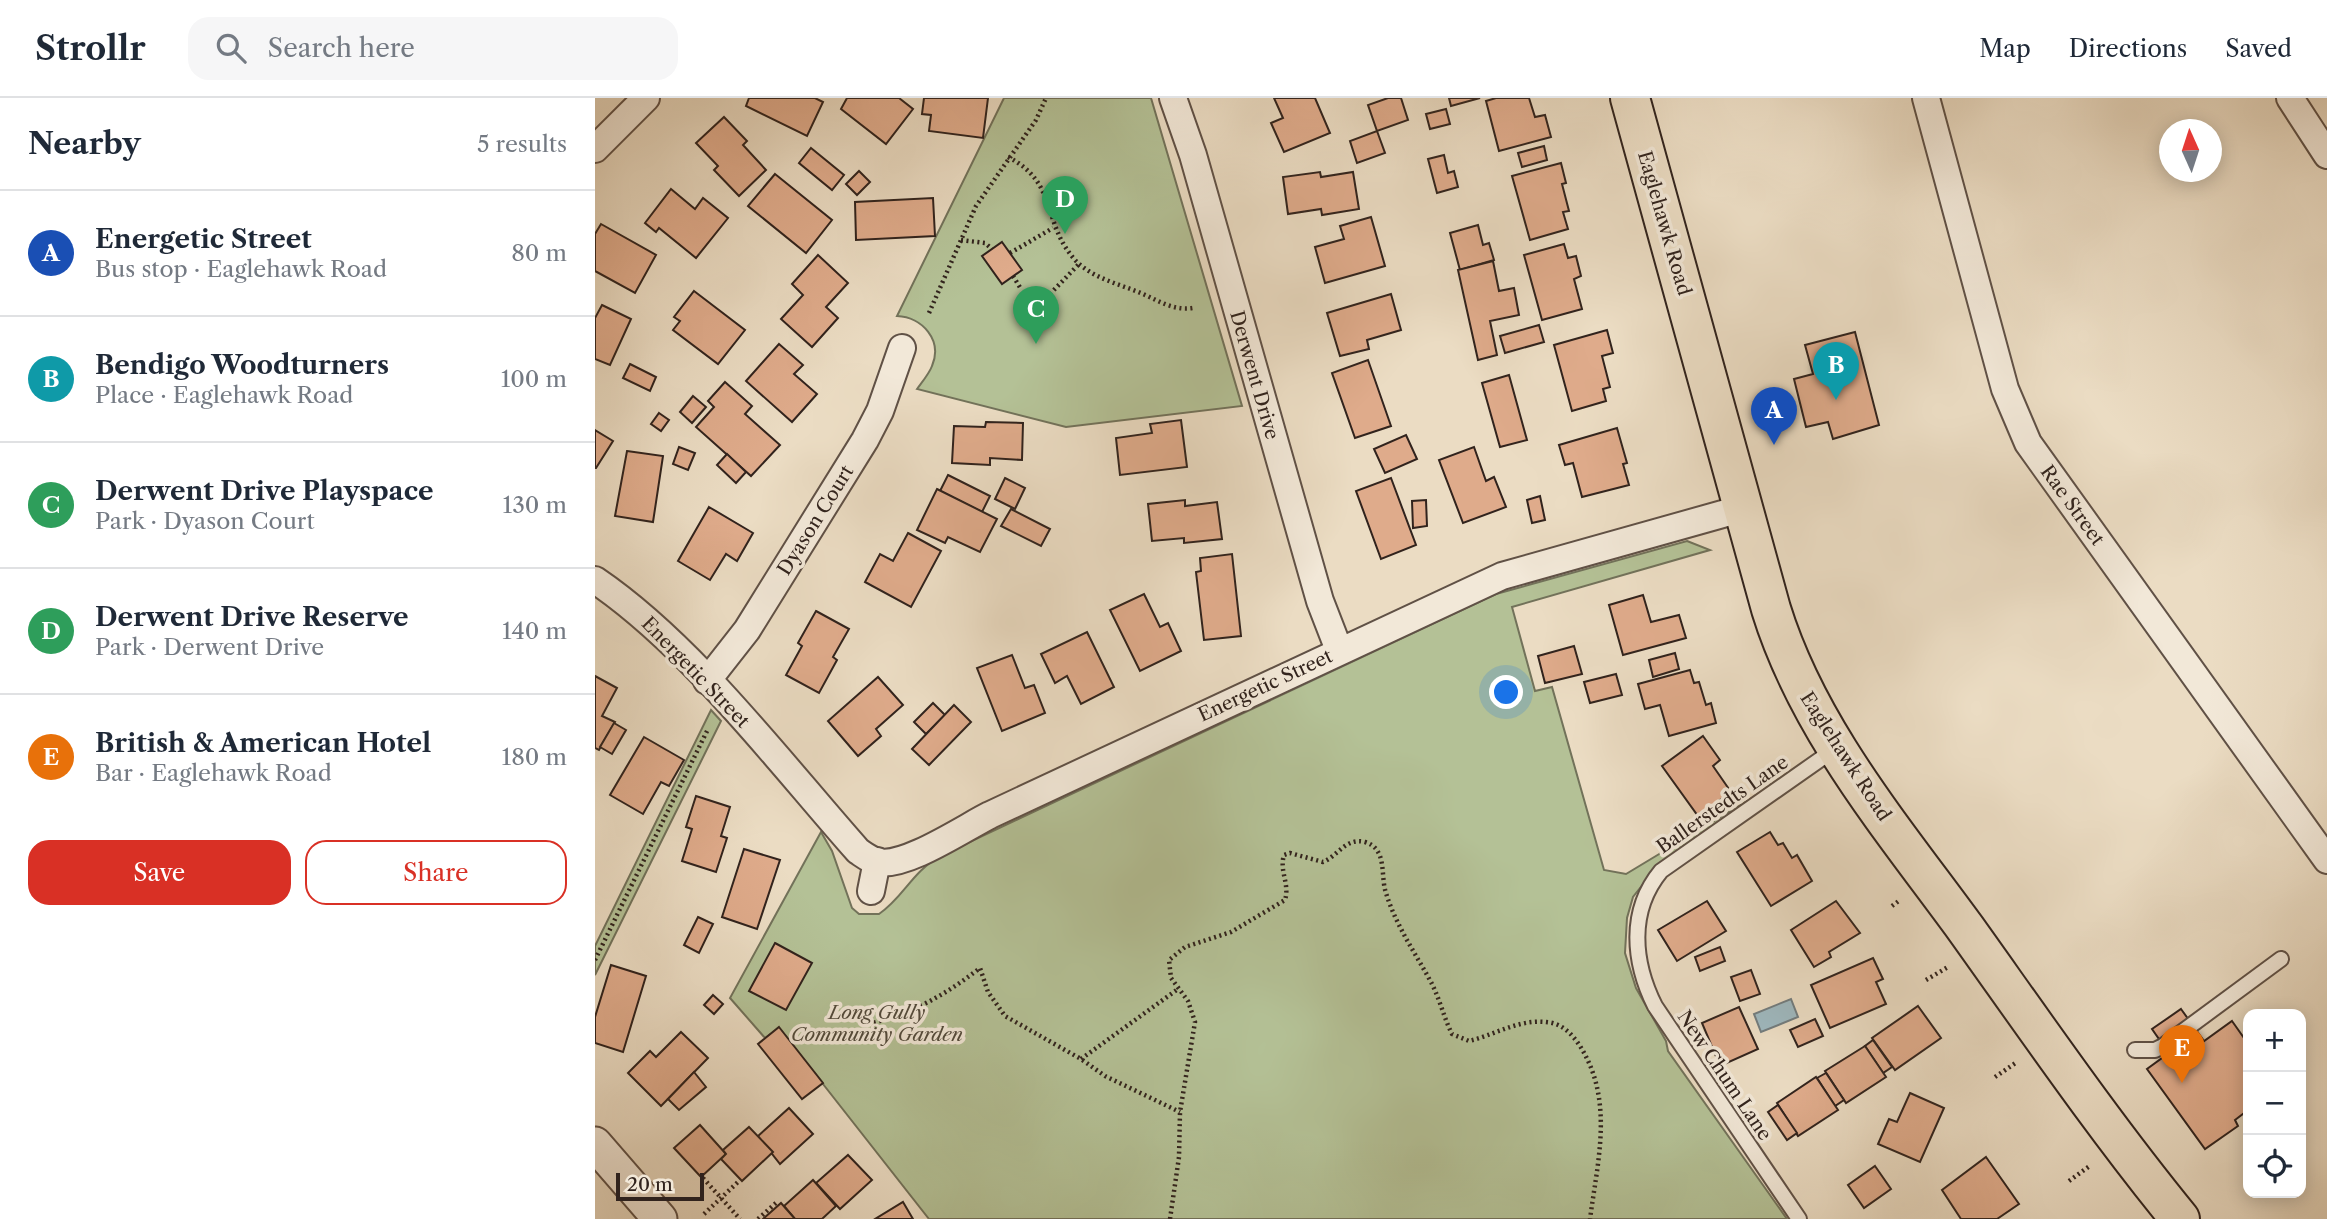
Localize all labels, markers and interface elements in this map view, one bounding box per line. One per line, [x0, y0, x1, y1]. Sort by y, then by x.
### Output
search box [188, 17, 678, 80]
text: Strollr [35, 28, 146, 69]
icon: search [212, 29, 250, 67]
text: Search here [268, 32, 415, 64]
text: Map [1979, 34, 2031, 63]
text: Directions [2069, 34, 2187, 63]
text: Saved [2225, 34, 2292, 63]
north arrow [2159, 119, 2222, 182]
text: Nearby [28, 125, 141, 162]
text: 5 results [477, 130, 567, 158]
street label: Eaglehawk Road [1633, 148, 1696, 298]
pin: D [1042, 176, 1088, 234]
text: Energetic Street [95, 223, 312, 255]
text: A [42, 239, 60, 267]
text: 80 m [511, 239, 567, 267]
text: Bus stop · Eaglehawk Road [95, 255, 387, 283]
pin: C [1013, 286, 1059, 344]
street label: Derwent Drive [1225, 308, 1284, 442]
pin: B [1813, 342, 1859, 400]
text: Bendigo Woodturners [95, 349, 389, 381]
text: B [42, 365, 60, 393]
text: 100 m [501, 365, 567, 393]
text: Place · Eaglehawk Road [95, 381, 353, 409]
pin: A [1751, 387, 1797, 445]
street label: Dyason Court [773, 461, 858, 579]
street label: Rae Street [2036, 461, 2110, 550]
text: Derwent Drive Playspace [95, 475, 434, 507]
text: C [42, 491, 60, 519]
text: 130 m [503, 491, 567, 519]
text: Park · Dyason Court [95, 507, 315, 535]
text: Derwent Drive Reserve [95, 601, 408, 633]
street label: Energetic Street [637, 612, 755, 733]
text: D [41, 617, 61, 645]
text: 140 m [502, 617, 567, 645]
text: Park · Derwent Drive [95, 633, 324, 661]
street label: Energetic Street [1194, 644, 1336, 727]
your location [1489, 675, 1523, 709]
street label: Eaglehawk Road [1795, 687, 1896, 825]
text: British & American Hotel [95, 727, 431, 759]
text: E [43, 743, 59, 771]
text: 180 m [502, 743, 567, 771]
street label: Ballerstedts Lane [1652, 750, 1793, 858]
text: Bar · Eaglehawk Road [95, 759, 332, 787]
button: Save [28, 840, 291, 905]
button: Share [305, 840, 567, 905]
park label: Long Gully Community Garden [791, 1001, 963, 1046]
street label: New Chum Lane [1673, 1006, 1777, 1145]
map controls [2243, 1009, 2306, 1198]
button: + [2243, 1009, 2306, 1072]
pin: E [2159, 1025, 2205, 1083]
button: − [2243, 1072, 2306, 1135]
button: locate [2243, 1135, 2306, 1198]
scale bar [616, 1170, 703, 1202]
text: 20 m [627, 1173, 673, 1196]

